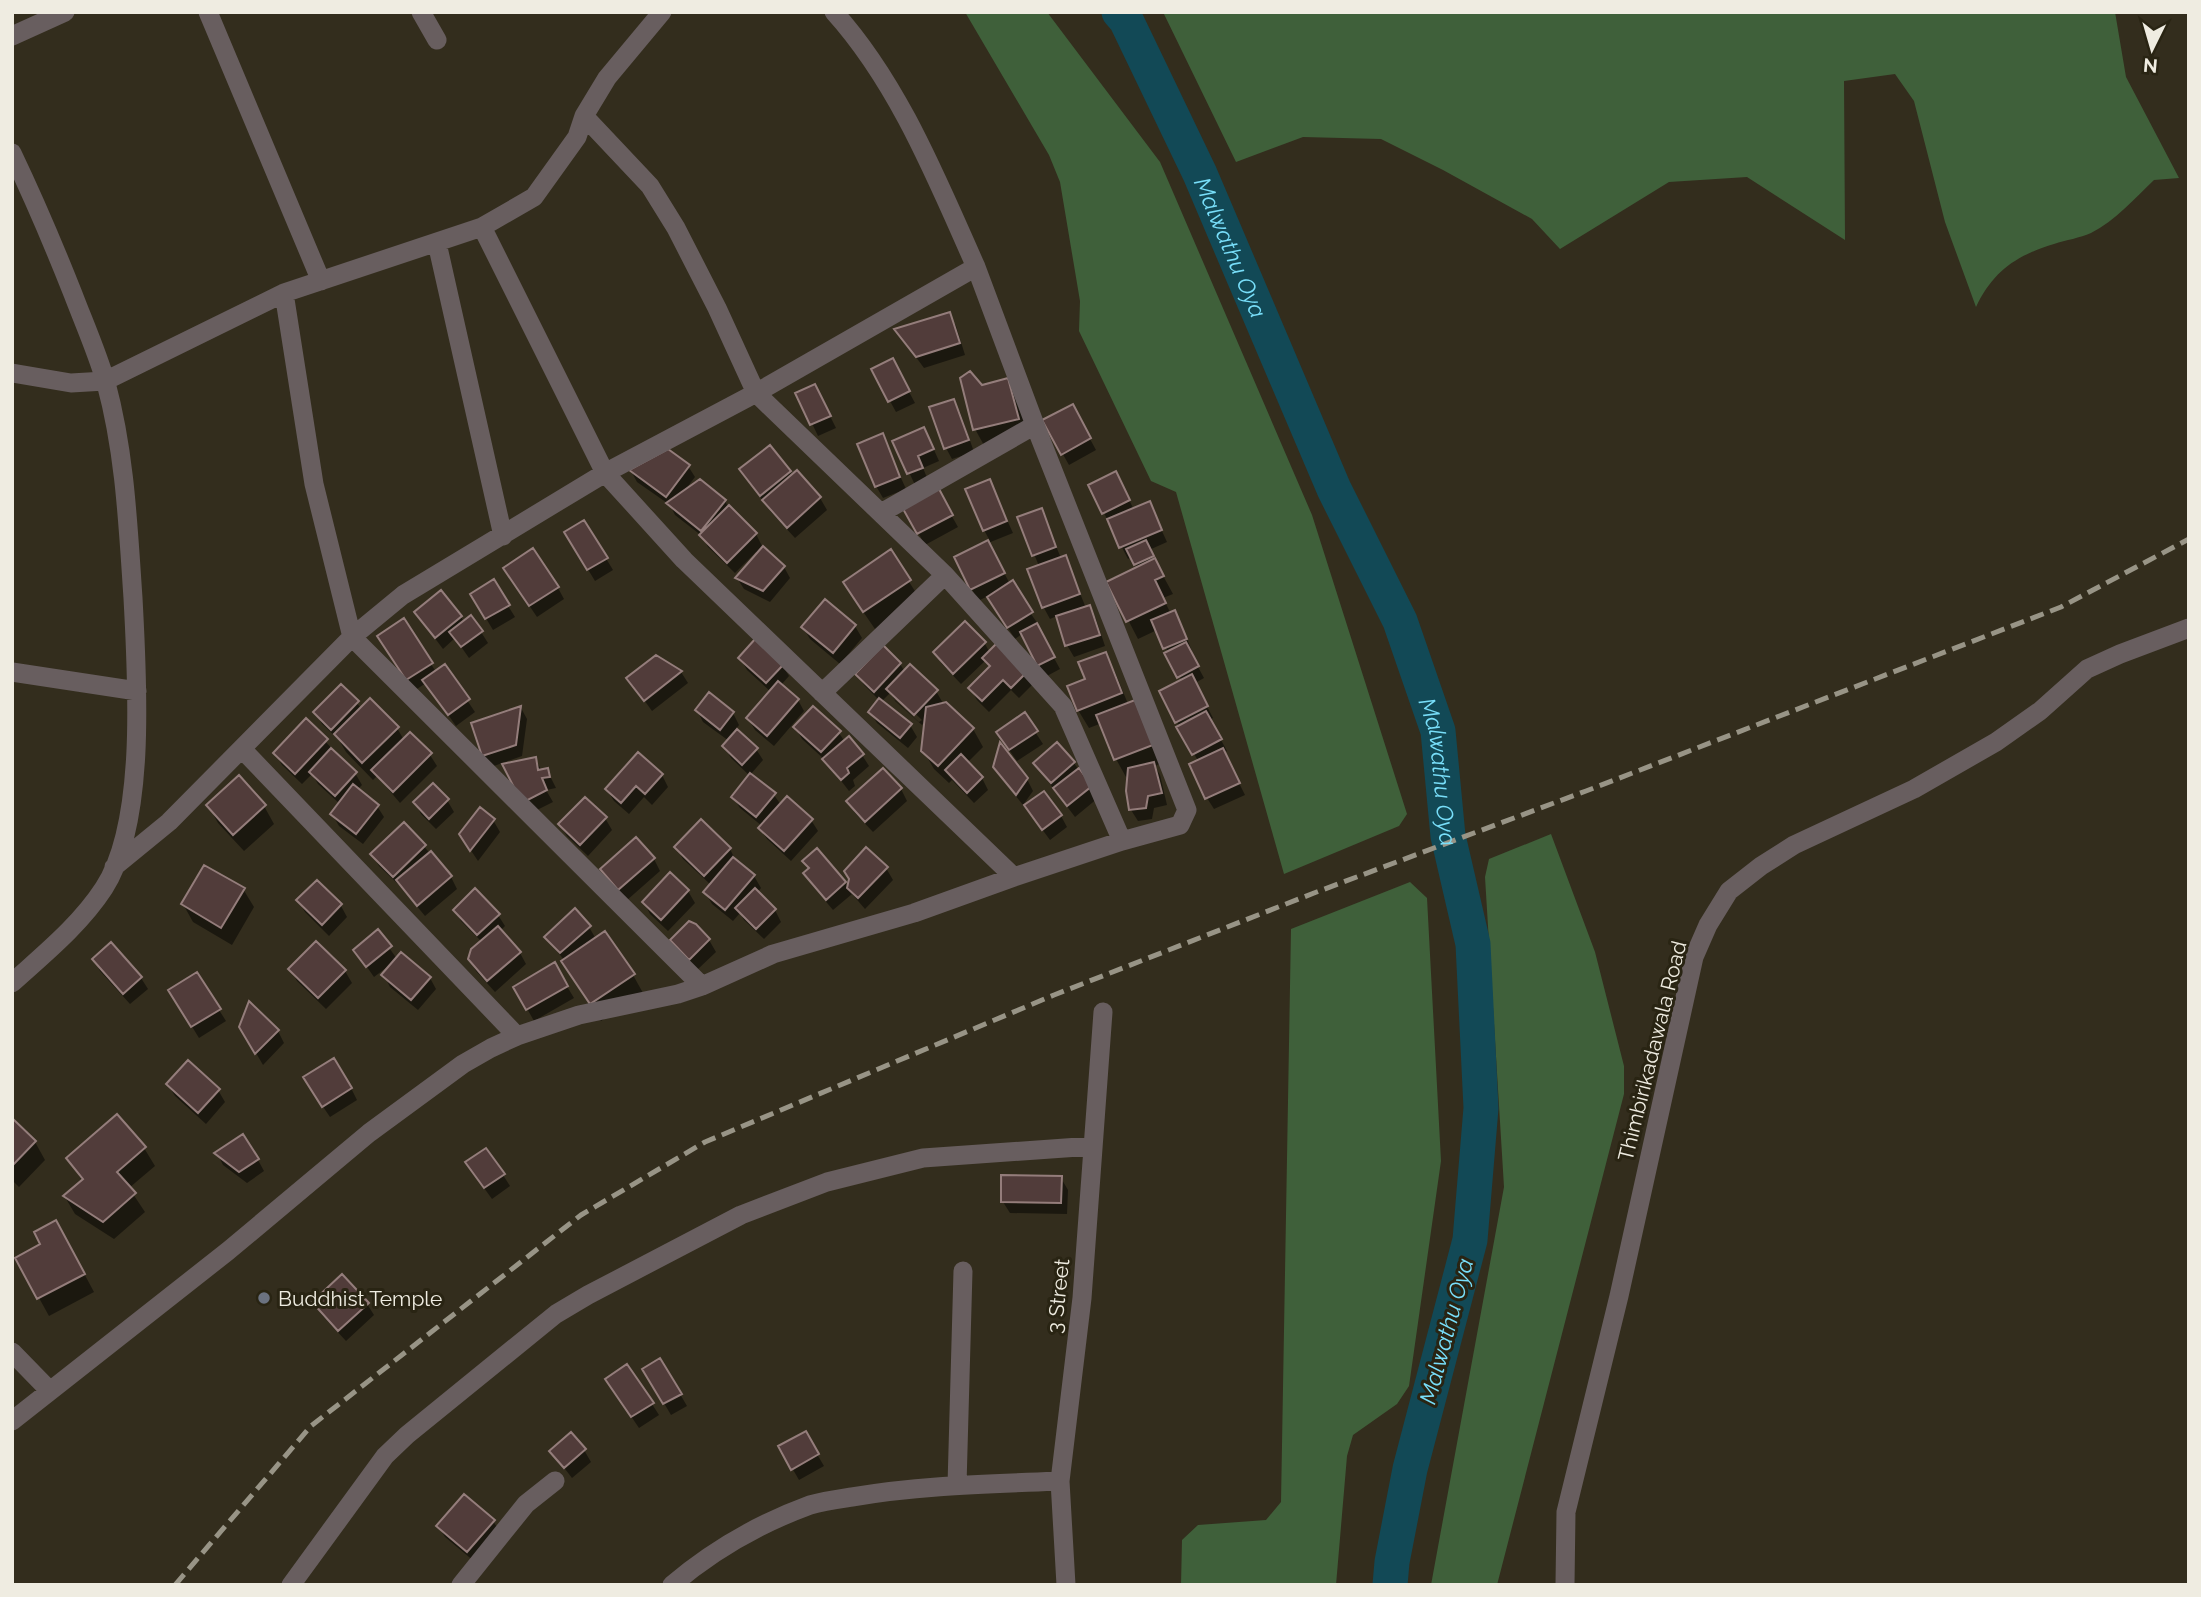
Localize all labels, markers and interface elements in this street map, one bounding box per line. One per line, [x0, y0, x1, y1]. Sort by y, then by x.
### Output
north arrow [2117, 14, 2187, 84]
text: N [2142, 54, 2159, 78]
water label: Malwathu Oya [1189, 173, 1273, 322]
water label: Malwathu Oya [1414, 694, 1463, 849]
street label: Thimbirikadawala Road [1613, 938, 1691, 1164]
water label: Malwathu Oya [1414, 1255, 1478, 1407]
street label: 3 Street [1042, 1257, 1074, 1335]
place label: Buddhist Temple [278, 1286, 442, 1311]
marker: Buddhist Temple [256, 1290, 272, 1306]

